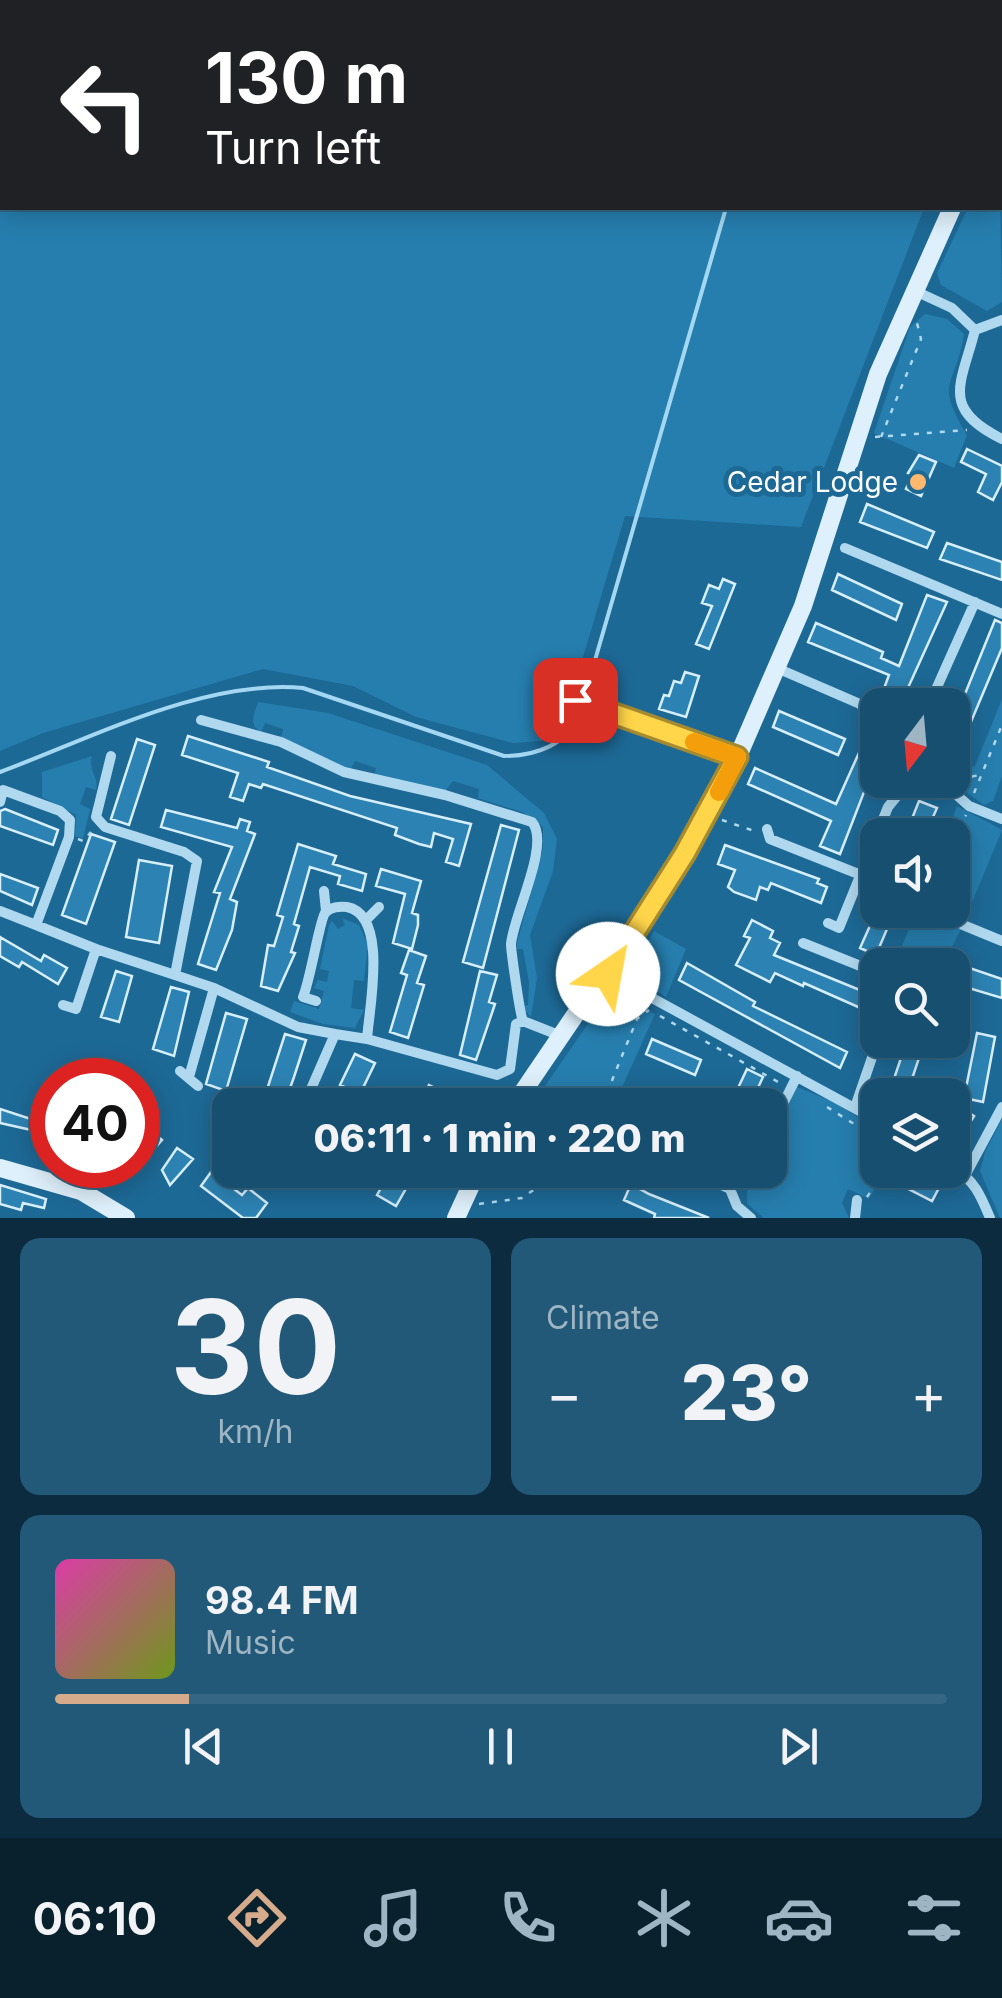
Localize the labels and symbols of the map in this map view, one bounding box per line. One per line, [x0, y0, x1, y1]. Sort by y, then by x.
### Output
place label: Cedar Lodge [727, 465, 898, 499]
marker: Cedar Lodge [907, 471, 929, 493]
pin [533, 658, 618, 743]
north arrow [860, 688, 970, 798]
position arrow [556, 922, 660, 1026]
speed limit sign: 40 [30, 1058, 160, 1188]

